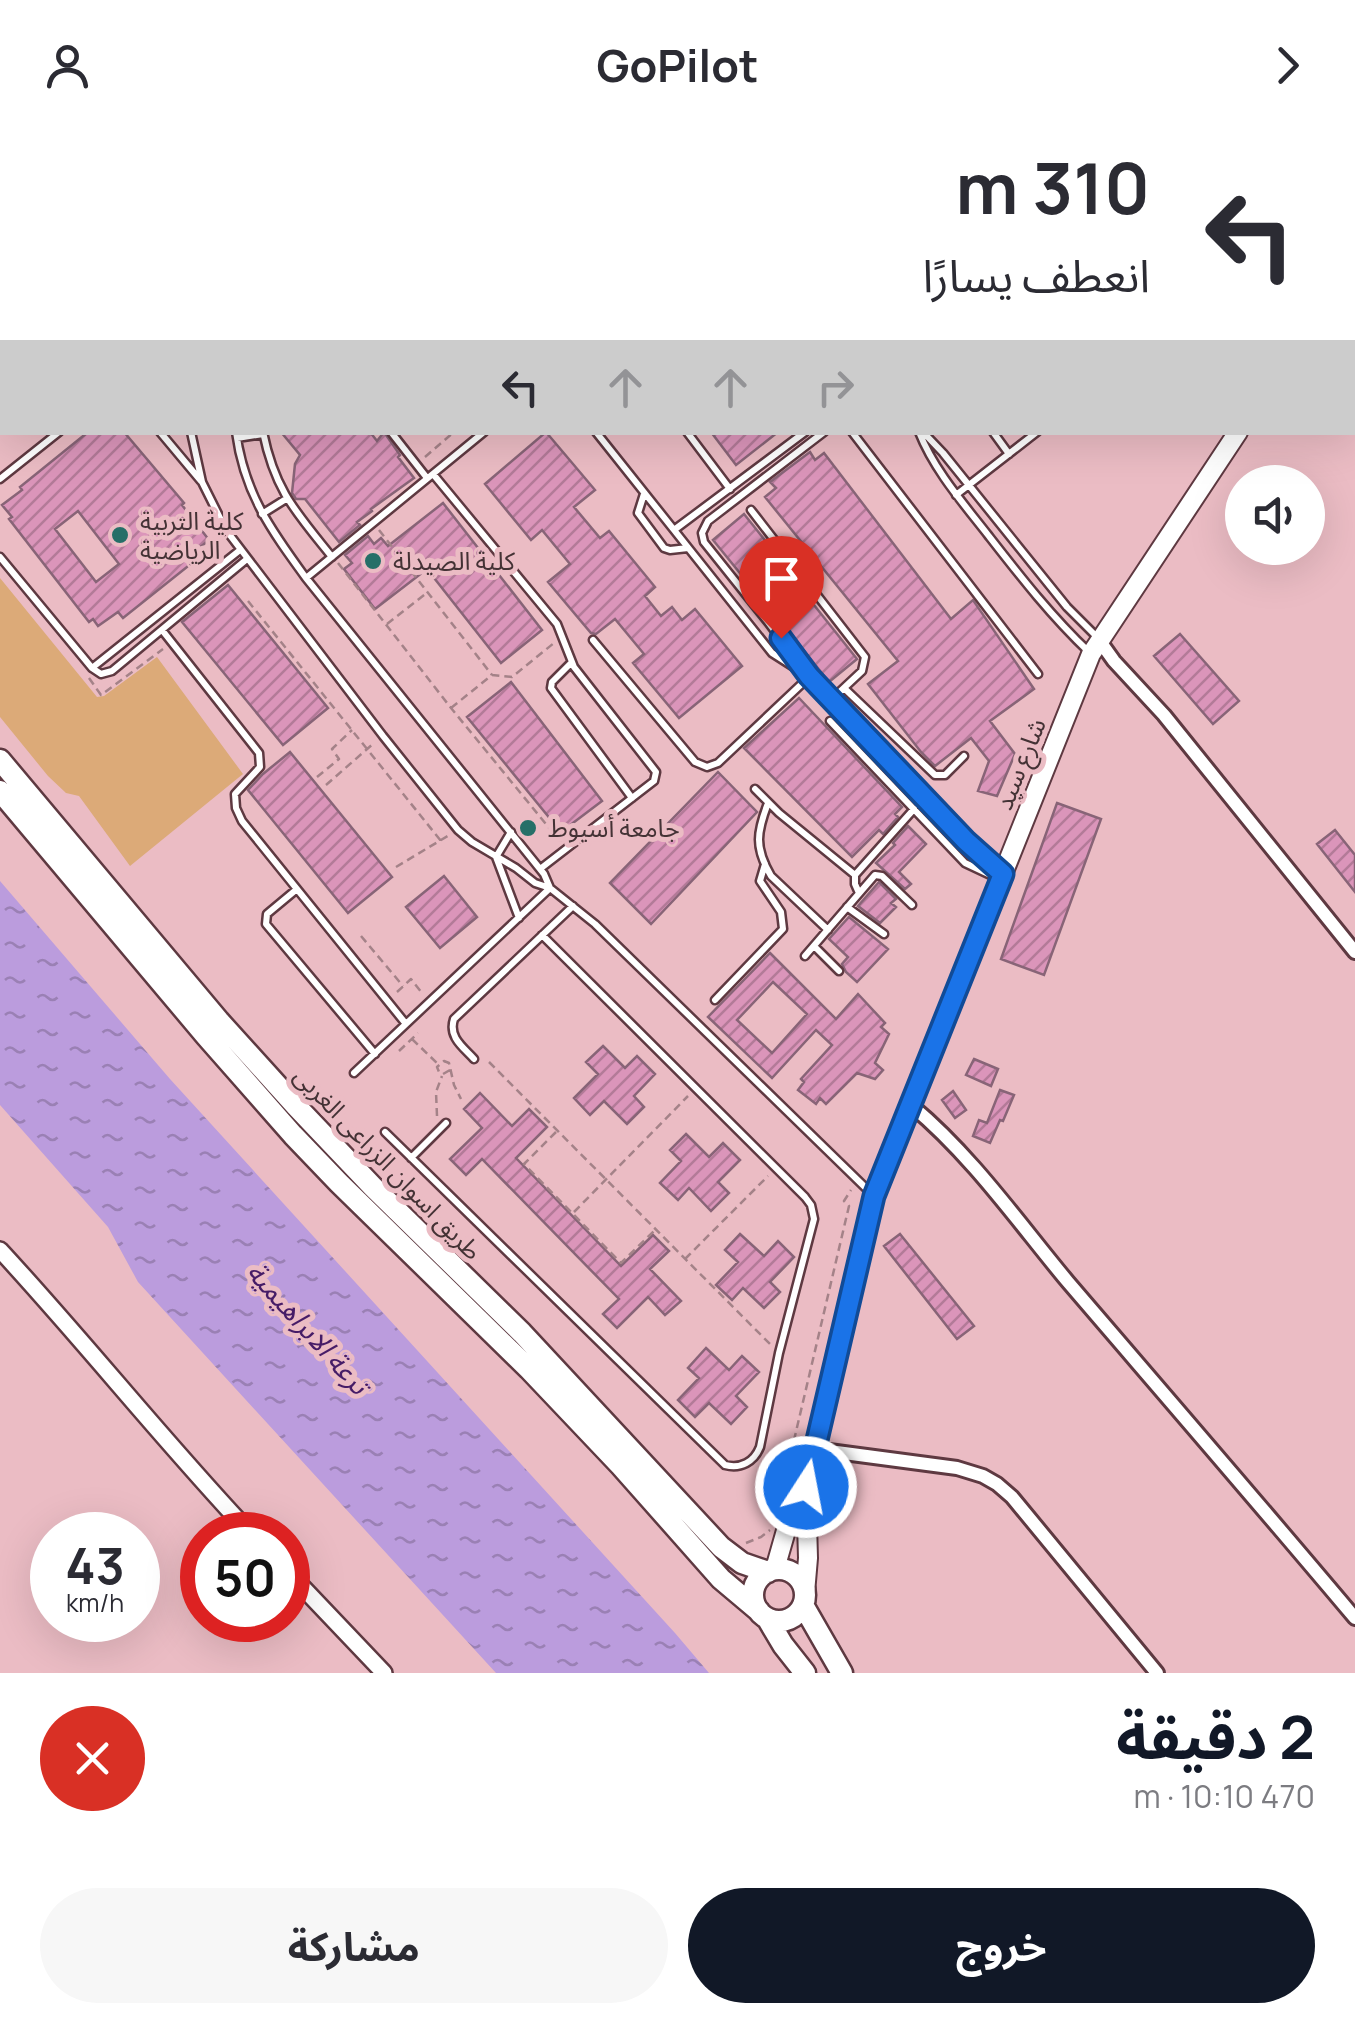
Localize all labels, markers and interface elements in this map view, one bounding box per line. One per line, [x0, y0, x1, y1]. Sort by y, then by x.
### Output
text: GoPilot [596, 34, 759, 96]
icon: person [40, 38, 95, 93]
icon: forward [1260, 38, 1315, 93]
text: 310 m [956, 139, 1150, 235]
icon: left [1185, 170, 1315, 300]
text: انعطف يسارًا [922, 244, 1150, 306]
icon: left [493, 360, 548, 415]
icon: ahead [598, 360, 653, 415]
icon: ahead [703, 360, 758, 415]
icon: right [808, 360, 863, 415]
map controls [1225, 465, 1325, 565]
button: sound [1225, 465, 1325, 565]
place label: كلية التربية الرياضية [140, 503, 244, 567]
marker: كلية التربية الرياضية [109, 524, 131, 546]
pin [739, 536, 824, 639]
place label: كلية الصيدلة [393, 543, 515, 578]
marker: كلية الصيدلة [362, 550, 384, 572]
icon: arrive [754, 551, 809, 606]
street label: شارع سيد [985, 713, 1056, 816]
place label: جامعة أسيوط [548, 810, 680, 845]
marker: جامعة أسيوط [517, 817, 539, 839]
street label: طريق اسوان الزراعى الغربى [287, 1058, 490, 1267]
water label: ترعة الابراهيمية [239, 1253, 381, 1405]
position arrow [754, 1435, 858, 1539]
speed limit sign: 50 [180, 1512, 310, 1642]
text: 43 [65, 1531, 125, 1599]
text: km/h [66, 1585, 124, 1620]
text: 2 دقيقة [1116, 1695, 1315, 1777]
button: close [40, 1706, 145, 1811]
text: 470 m · 10:10 [1133, 1774, 1315, 1818]
button: مشاركة [40, 1888, 668, 2003]
button: خروج [688, 1888, 1315, 2003]

